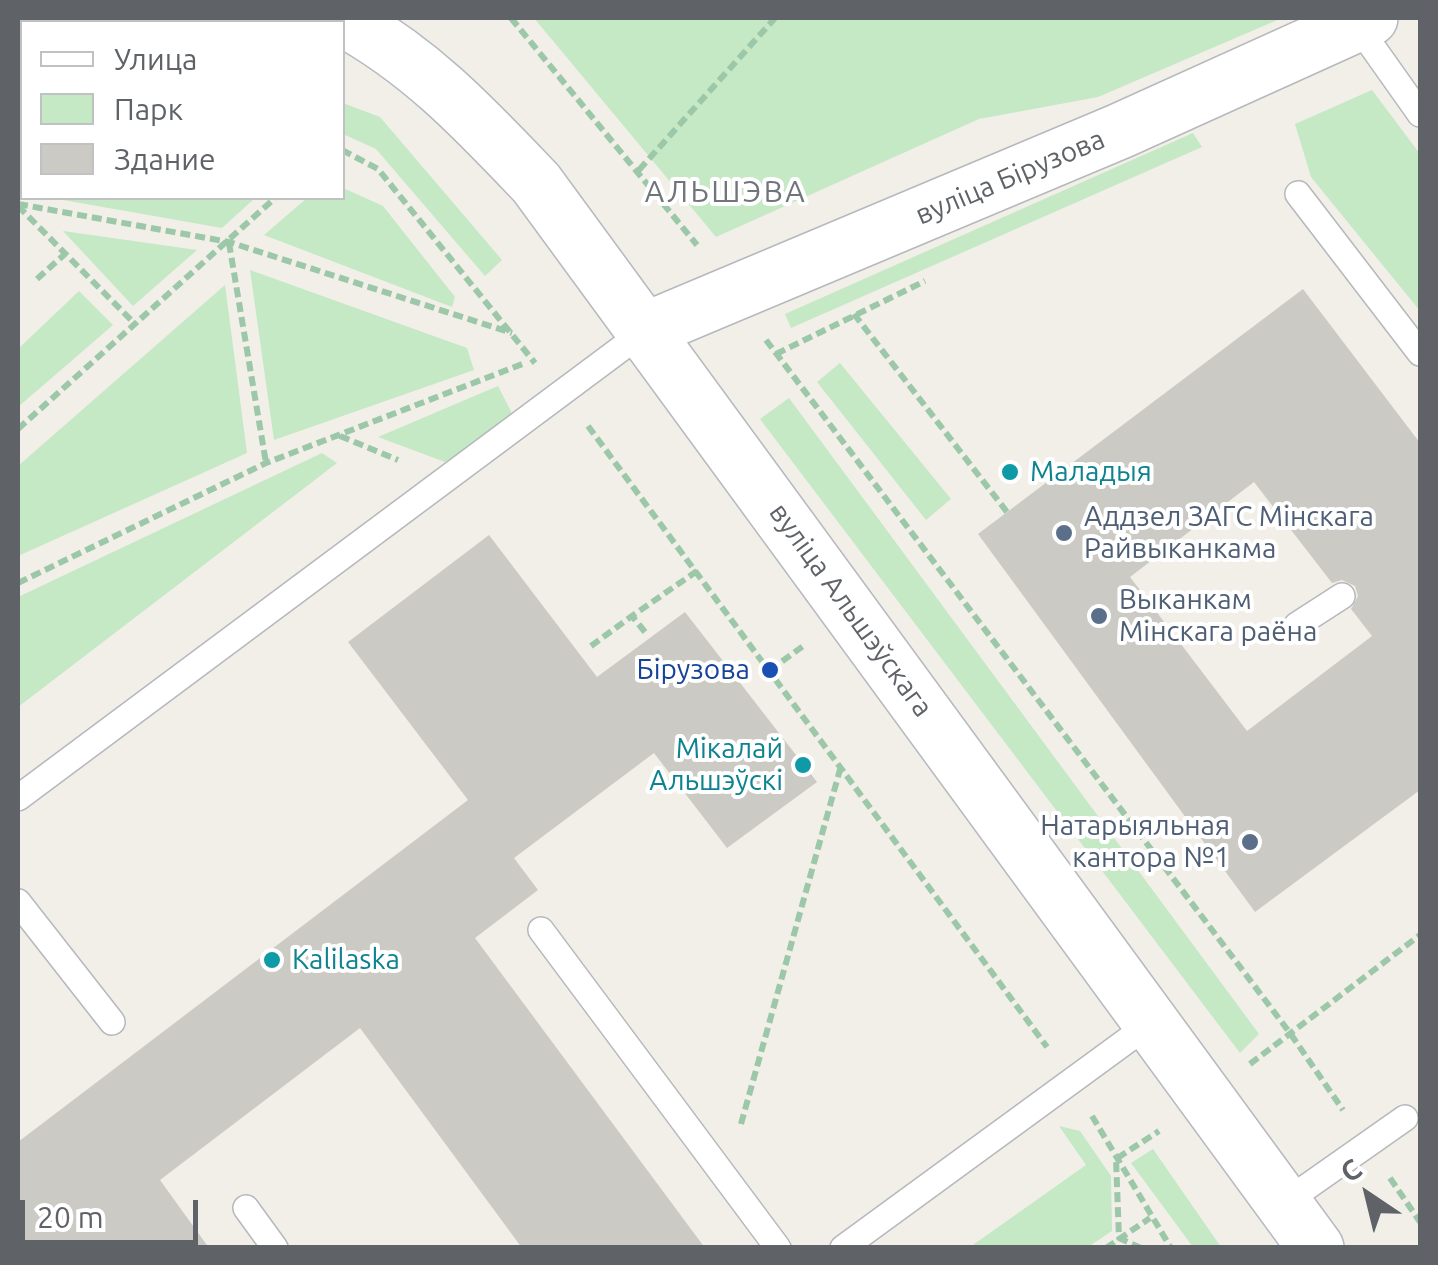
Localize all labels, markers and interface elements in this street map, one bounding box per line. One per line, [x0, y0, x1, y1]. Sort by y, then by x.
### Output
legend [20, 20, 345, 200]
text: Улица [114, 42, 198, 76]
text: Парк [114, 92, 183, 126]
street label: вуліца Бірузова [910, 122, 1110, 232]
text: Здание [114, 142, 216, 176]
district label: АЛЬШЭВА [645, 174, 807, 210]
place label: Маладыя [1030, 455, 1152, 489]
marker: Маладыя [999, 461, 1021, 483]
street label: вуліца Альшэўскага [762, 497, 940, 723]
place label: Аддзел ЗАГС Мінскага Райвыканкама [1084, 500, 1374, 566]
marker: Аддзел ЗАГС Мінскага Райвыканкама [1053, 522, 1075, 544]
place label: Выканкам Мінскага раёна [1119, 583, 1317, 649]
marker: Выканкам Мінскага раёна [1088, 605, 1110, 627]
place label: Бірузова [636, 653, 750, 687]
marker: Бірузова [759, 659, 781, 681]
place label: Мікалай Альшэўскі [649, 732, 783, 798]
marker: Мікалай Альшэўскі [792, 754, 814, 776]
place label: Натарыяльная кантора №1 [1040, 809, 1230, 875]
marker: Натарыяльная кантора №1 [1239, 831, 1261, 853]
place label: Kalilaska [292, 943, 400, 977]
marker: Kalilaska [261, 949, 283, 971]
north arrow [1318, 1145, 1418, 1245]
text: С [1334, 1152, 1367, 1188]
scale bar [25, 1180, 202, 1242]
text: 20 m [37, 1200, 104, 1234]

